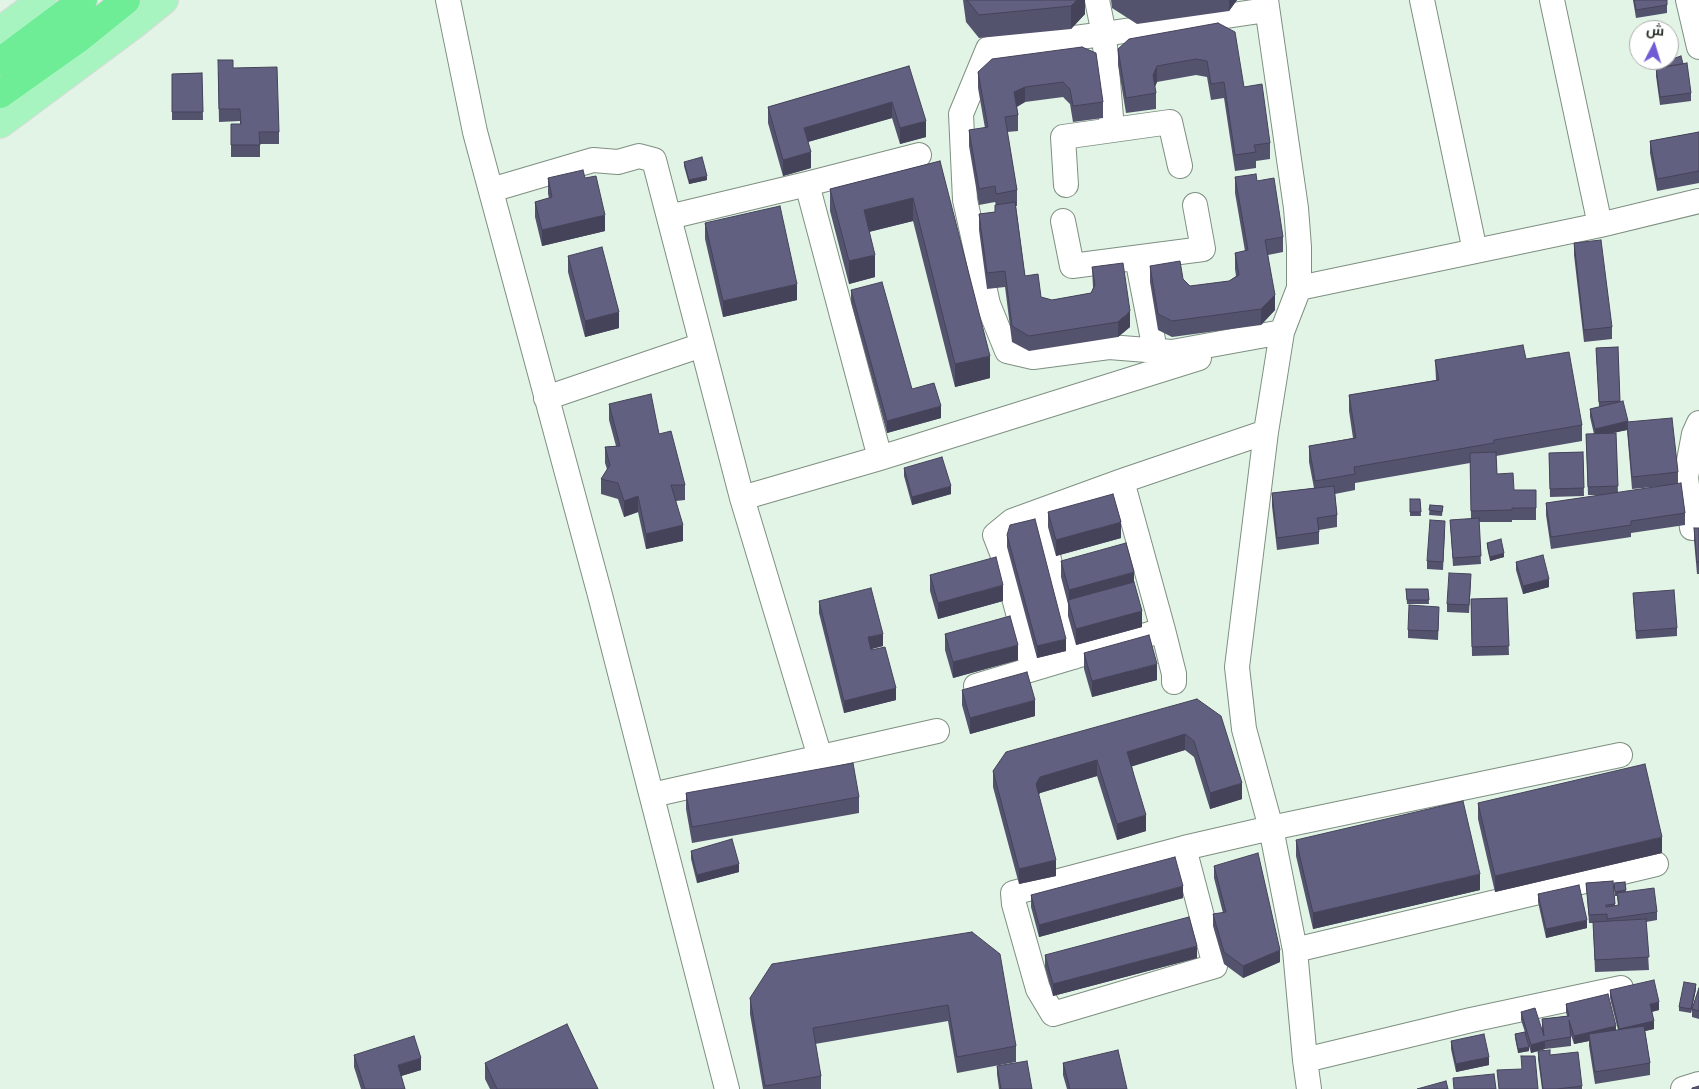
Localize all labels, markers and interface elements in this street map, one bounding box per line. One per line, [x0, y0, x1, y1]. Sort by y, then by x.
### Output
north arrow [1629, 20, 1679, 70]
text: ش [1646, 21, 1665, 40]

